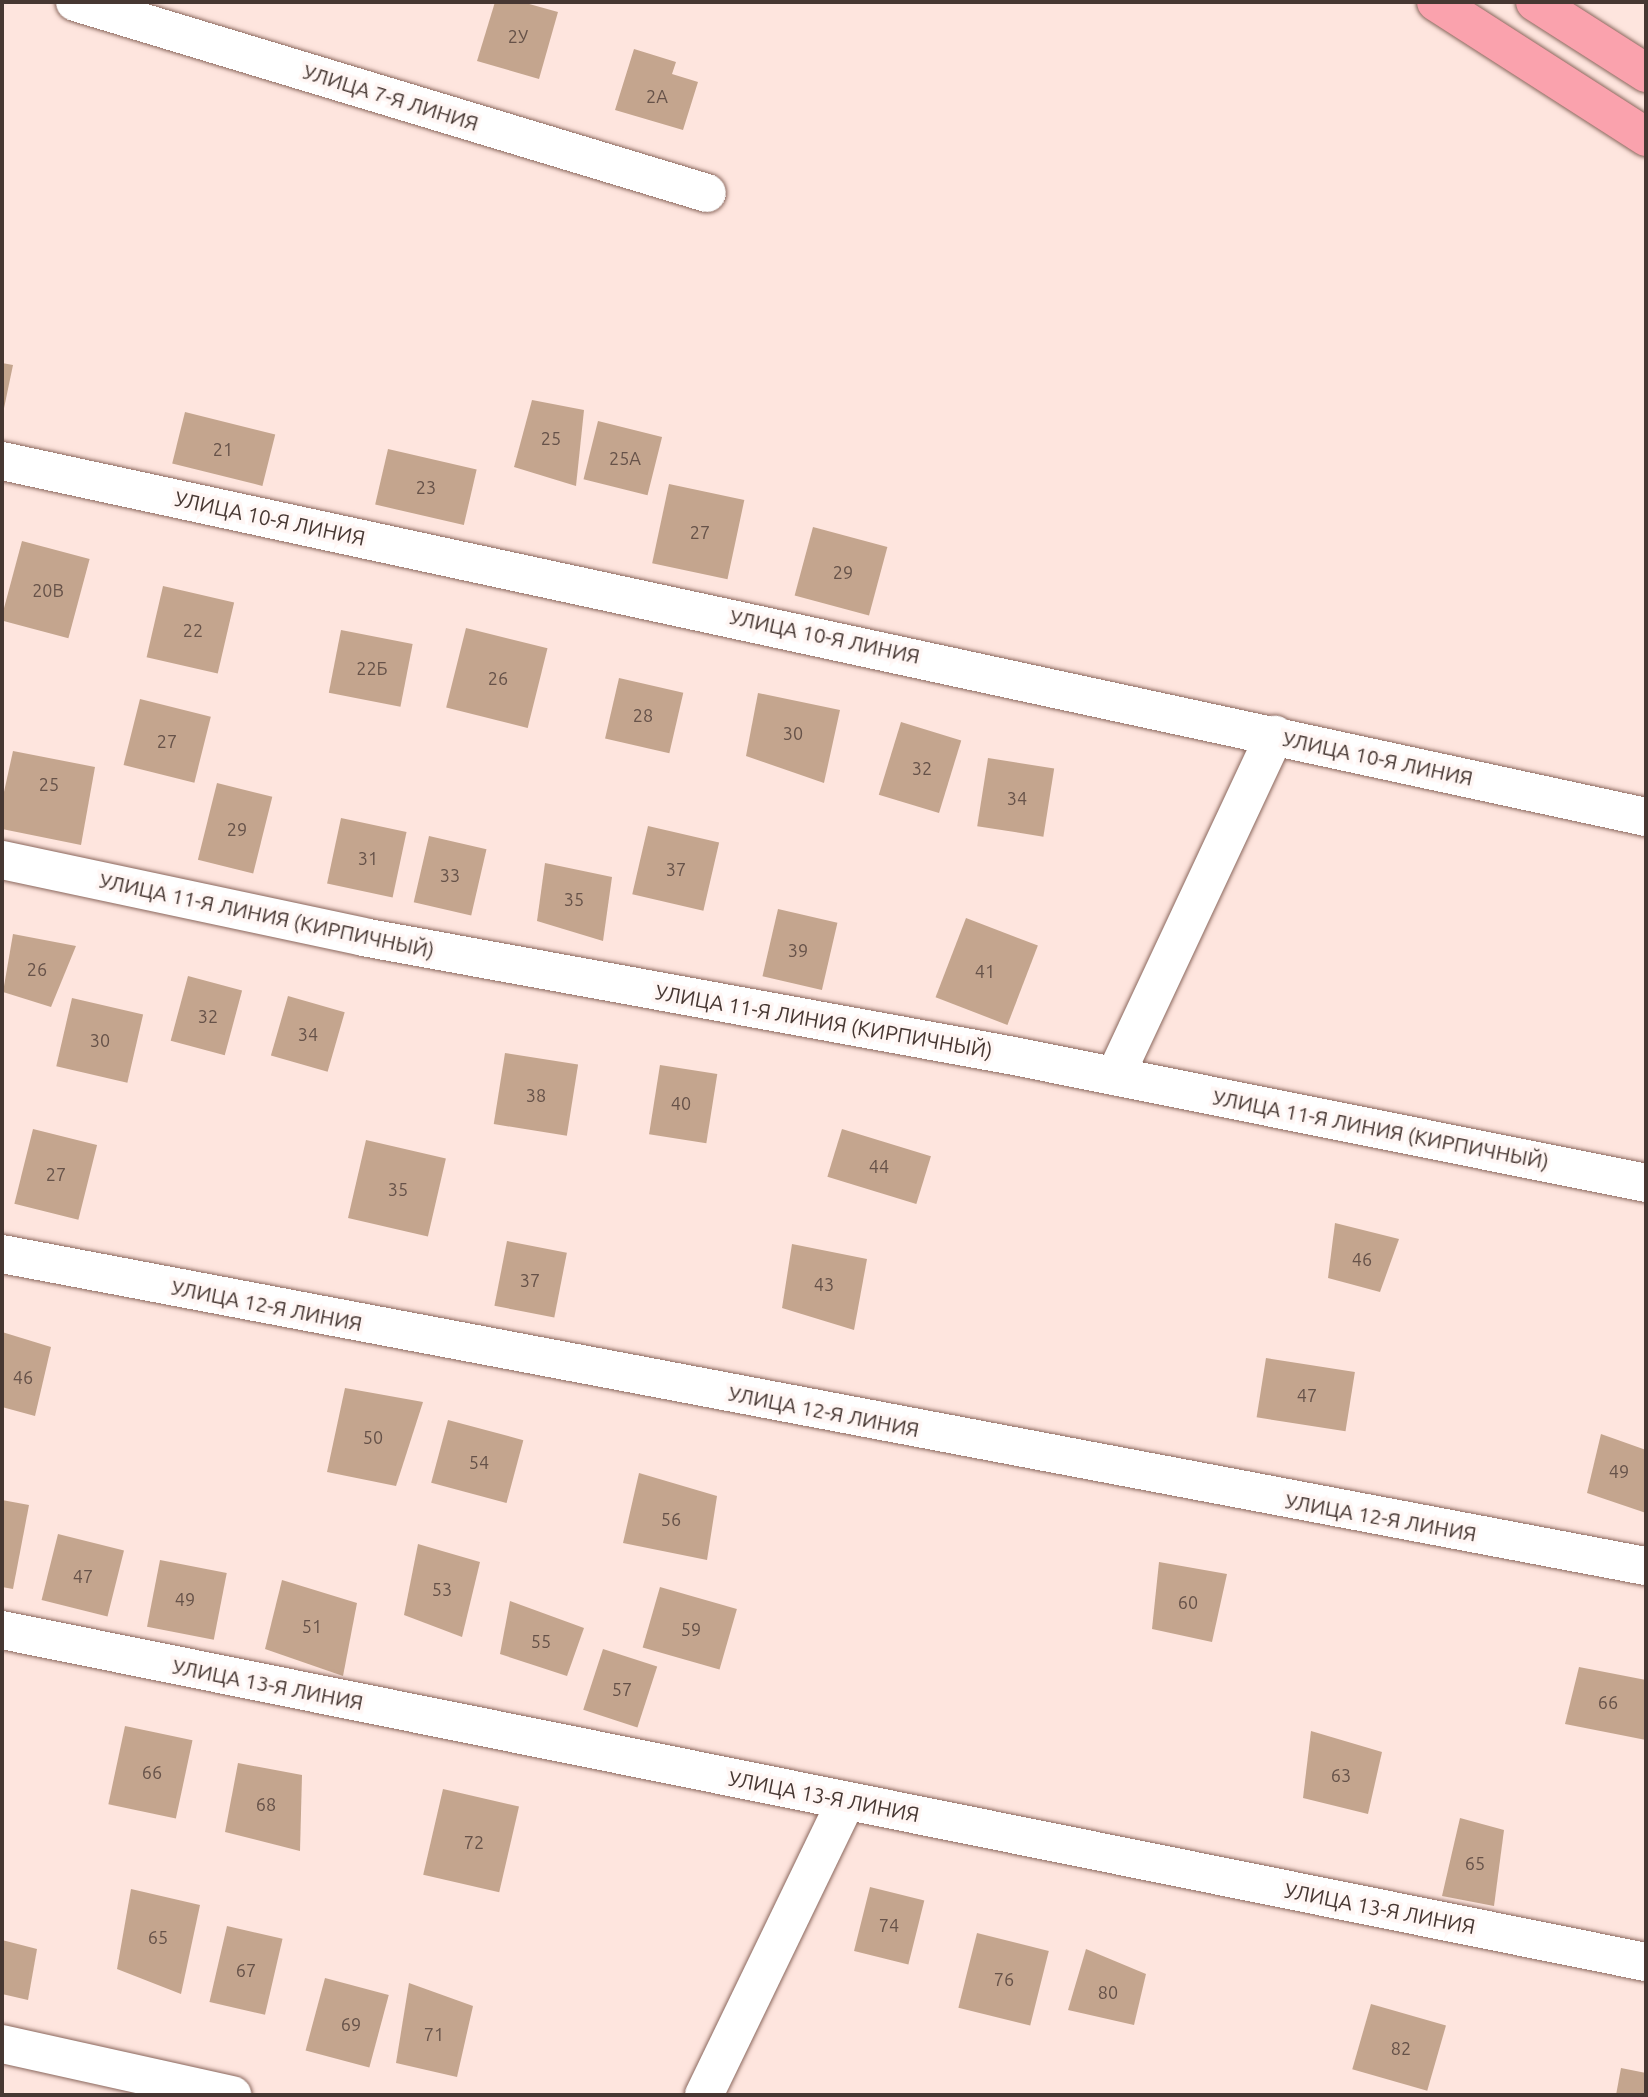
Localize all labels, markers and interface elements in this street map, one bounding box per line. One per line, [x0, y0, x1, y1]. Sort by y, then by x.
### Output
house number: 2У [508, 25, 528, 47]
street label: УЛИЦА 7-Я ЛИНИЯ [300, 58, 482, 136]
house number: 2А [646, 85, 668, 107]
house number: 25 [541, 427, 561, 449]
house number: 21 [213, 438, 233, 460]
house number: 25А [609, 447, 641, 469]
house number: 23 [416, 476, 436, 498]
street label: УЛИЦА 10-Я ЛИНИЯ [173, 486, 367, 550]
house number: 27 [690, 521, 710, 543]
house number: 29 [833, 561, 853, 583]
house number: 20В [32, 579, 64, 601]
street label: УЛИЦА 10-Я ЛИНИЯ [728, 604, 922, 668]
house number: 22 [183, 619, 203, 641]
house number: 22Б [356, 657, 388, 679]
house number: 26 [488, 667, 508, 689]
house number: 28 [633, 704, 653, 726]
house number: 30 [783, 722, 803, 744]
street label: УЛИЦА 10-Я ЛИНИЯ [1281, 726, 1475, 790]
house number: 27 [157, 730, 177, 752]
house number: 32 [912, 757, 932, 779]
house number: 25 [39, 773, 59, 795]
house number: 34 [1007, 787, 1027, 809]
house number: 29 [227, 818, 247, 840]
house number: 31 [358, 847, 378, 869]
house number: 37 [666, 858, 686, 880]
house number: 33 [440, 864, 460, 886]
street label: УЛИЦА 11-Я ЛИНИЯ (КИРПИЧНЫЙ) [97, 867, 437, 963]
house number: 35 [564, 888, 584, 910]
house number: 39 [788, 939, 808, 961]
house number: 26 [27, 958, 47, 980]
house number: 41 [975, 960, 995, 982]
street label: УЛИЦА 11-Я ЛИНИЯ (КИРПИЧНЫЙ) [653, 979, 995, 1063]
house number: 32 [198, 1005, 218, 1027]
house number: 34 [298, 1023, 318, 1045]
house number: 30 [90, 1029, 110, 1051]
house number: 38 [526, 1084, 546, 1106]
street label: УЛИЦА 11-Я ЛИНИЯ (КИРПИЧНЫЙ) [1211, 1084, 1551, 1174]
house number: 40 [671, 1092, 691, 1114]
house number: 44 [869, 1155, 889, 1177]
house number: 27 [46, 1163, 66, 1185]
house number: 35 [388, 1178, 408, 1200]
house number: 46 [1352, 1248, 1372, 1270]
house number: 37 [520, 1269, 540, 1291]
house number: 43 [814, 1273, 834, 1295]
street label: УЛИЦА 12-Я ЛИНИЯ [169, 1274, 365, 1336]
house number: 46 [13, 1366, 33, 1388]
street label: УЛИЦА 12-Я ЛИНИЯ [726, 1380, 922, 1442]
house number: 47 [1297, 1384, 1317, 1406]
house number: 50 [363, 1426, 383, 1448]
house number: 54 [469, 1451, 489, 1473]
house number: 49 [1609, 1460, 1629, 1482]
street label: УЛИЦА 12-Я ЛИНИЯ [1283, 1488, 1479, 1546]
house number: 56 [661, 1508, 681, 1530]
house number: 47 [73, 1565, 93, 1587]
house number: 53 [432, 1578, 452, 1600]
house number: 49 [175, 1588, 195, 1610]
house number: 60 [1178, 1591, 1198, 1613]
house number: 51 [302, 1615, 322, 1637]
house number: 59 [681, 1618, 701, 1640]
house number: 55 [531, 1630, 551, 1652]
street label: УЛИЦА 13-Я ЛИНИЯ [170, 1653, 366, 1715]
house number: 57 [612, 1678, 632, 1700]
house number: 66 [1598, 1691, 1618, 1713]
house number: 66 [142, 1761, 162, 1783]
house number: 63 [1331, 1764, 1351, 1786]
street label: УЛИЦА 13-Я ЛИНИЯ [726, 1765, 922, 1827]
house number: 68 [256, 1793, 276, 1815]
house number: 72 [464, 1831, 484, 1853]
house number: 65 [1465, 1852, 1485, 1874]
street label: УЛИЦА 13-Я ЛИНИЯ [1282, 1877, 1478, 1939]
house number: 74 [879, 1914, 899, 1936]
house number: 65 [148, 1926, 168, 1948]
house number: 67 [236, 1959, 256, 1981]
house number: 76 [994, 1968, 1014, 1990]
house number: 80 [1098, 1981, 1118, 2003]
house number: 69 [341, 2013, 361, 2035]
house number: 71 [424, 2023, 444, 2045]
house number: 82 [1391, 2037, 1411, 2059]

